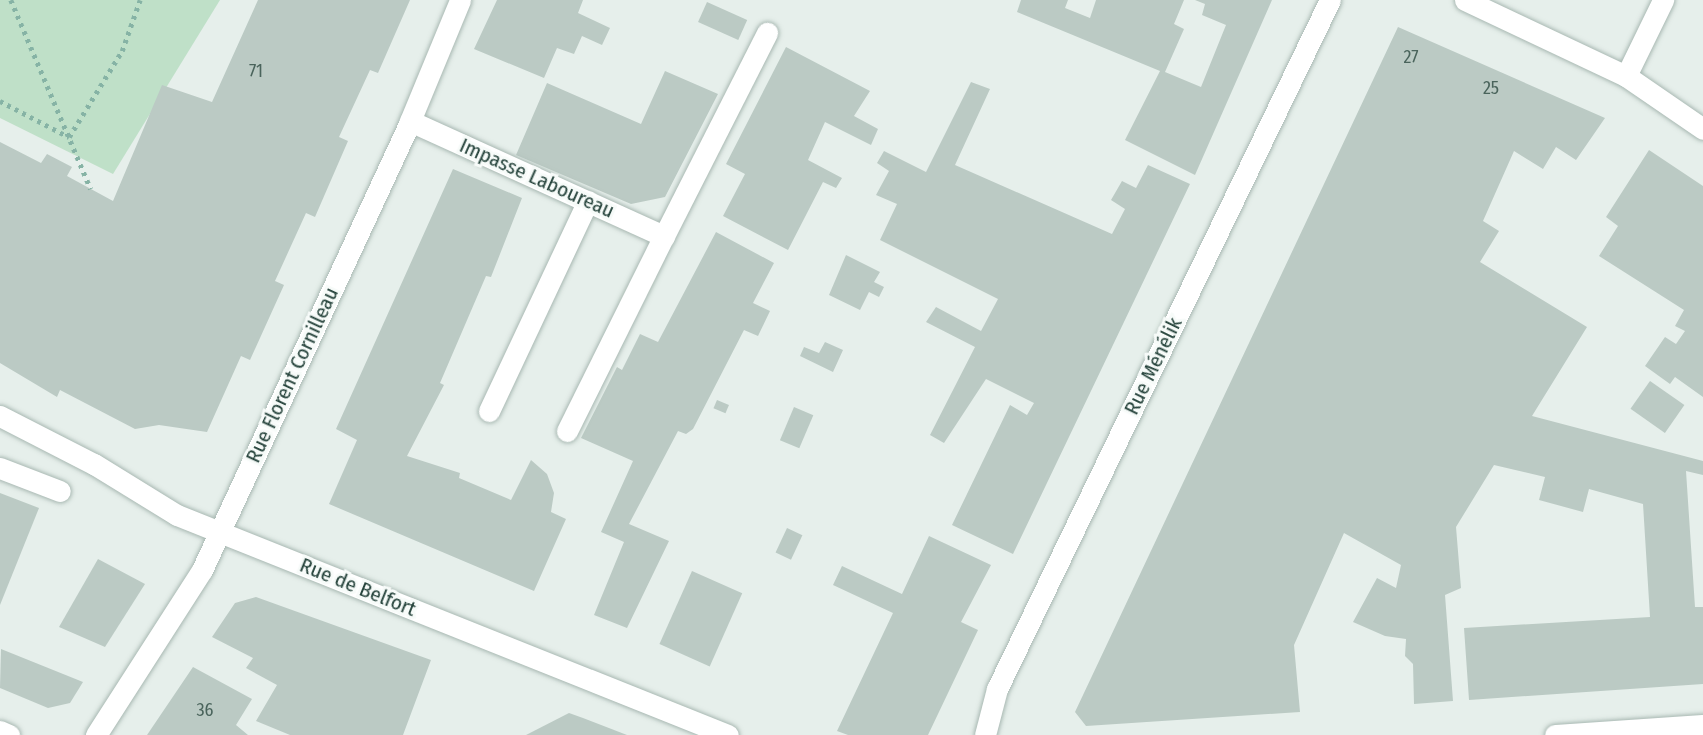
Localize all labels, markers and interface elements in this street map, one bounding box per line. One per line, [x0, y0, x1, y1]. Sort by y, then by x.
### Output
house number: 27 [1403, 46, 1419, 68]
house number: 71 [249, 60, 263, 82]
house number: 25 [1483, 77, 1499, 99]
street label: Impasse Laboureau [456, 133, 618, 223]
street label: Rue Florent Cornilleau [240, 283, 344, 467]
street label: Rue Ménélik [1119, 313, 1187, 419]
street label: Rue de Belfort [296, 552, 420, 622]
house number: 36 [196, 699, 214, 721]

